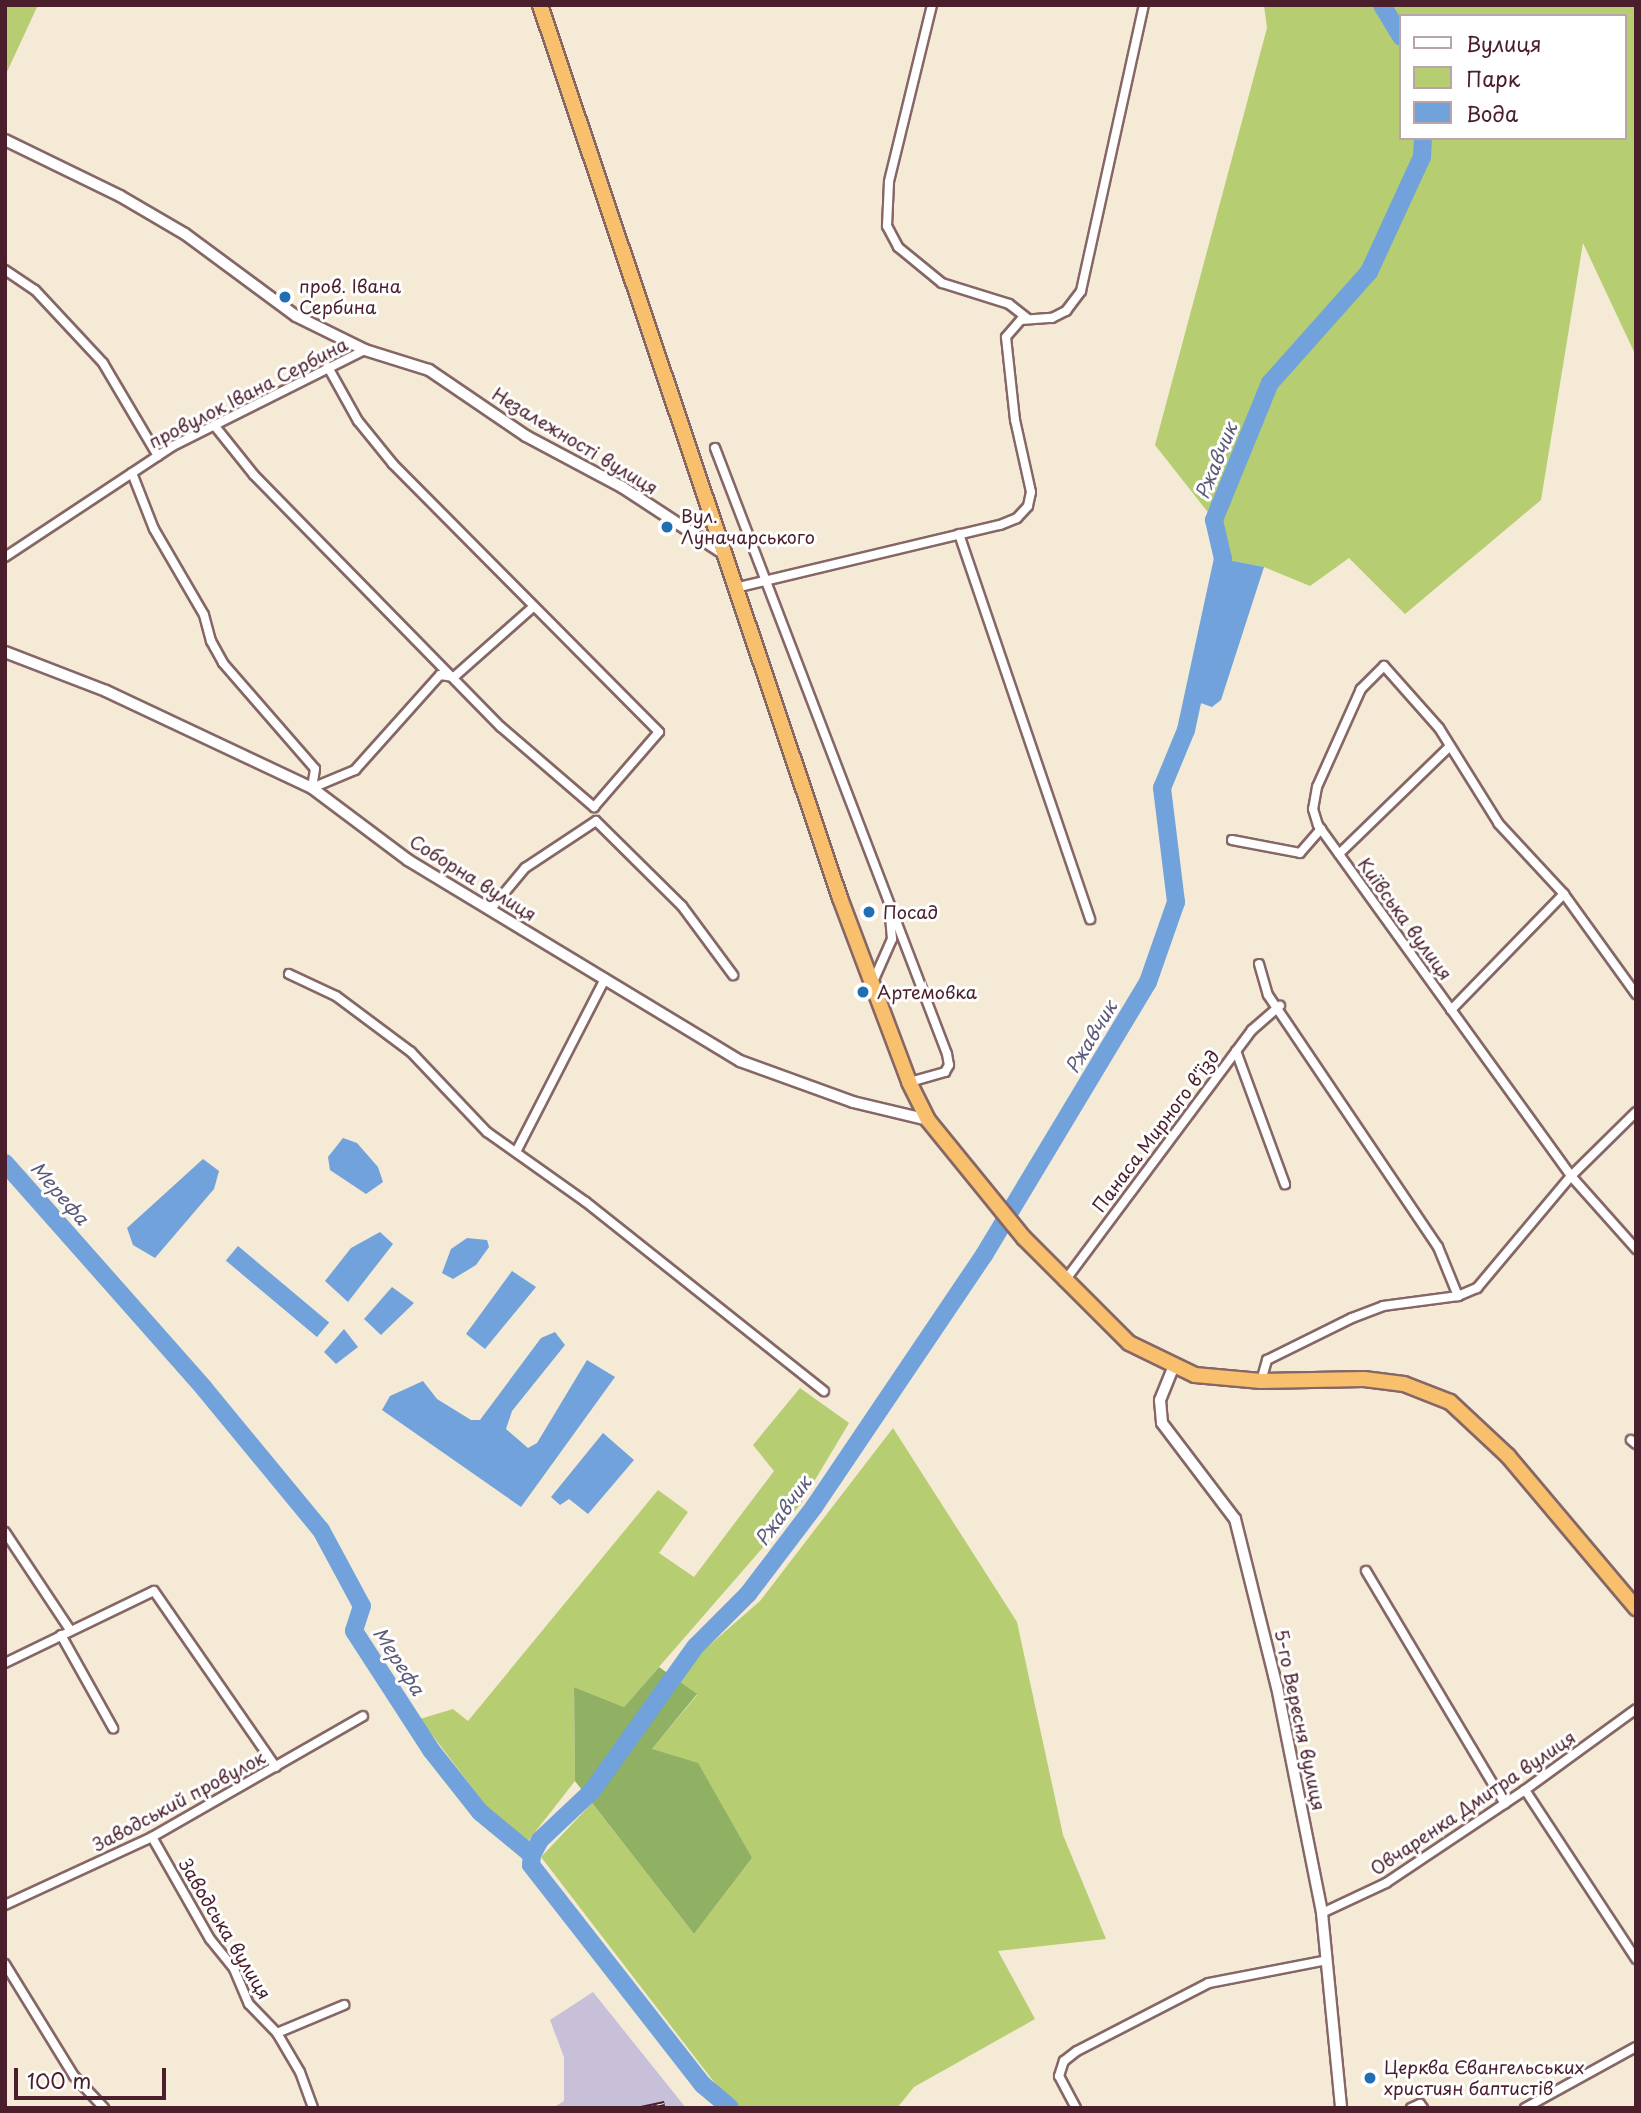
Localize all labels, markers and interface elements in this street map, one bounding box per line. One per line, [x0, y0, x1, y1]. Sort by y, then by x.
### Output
legend [1400, 14, 1627, 140]
text: Вулиця [1466, 27, 1542, 59]
text: Парк [1466, 62, 1520, 94]
text: Вода [1466, 97, 1518, 129]
place label: пров. Івана Сербина [299, 276, 401, 318]
marker: пров. Івана Сербина [277, 289, 293, 305]
street label: провулок Івана Сербина [144, 333, 352, 453]
street label: Незалежності вулиця [488, 383, 662, 499]
water label: Ржавчик [1190, 419, 1242, 503]
place label: Вул. Луначарського [681, 506, 815, 548]
marker: Вул. Луначарського [659, 519, 675, 535]
street label: Соборна вулиця [406, 830, 540, 926]
street label: Київська вулиця [1353, 853, 1457, 985]
place label: Посад [883, 901, 938, 923]
marker: Посад [861, 904, 877, 920]
place label: Артемовка [877, 981, 977, 1003]
marker: Артемовка [855, 984, 871, 1000]
water label: Ржавчик [1060, 997, 1122, 1077]
street label: Панаса Мирного в'їзд [1088, 1046, 1224, 1216]
water label: Мерефа [26, 1157, 94, 1229]
water label: Ржавчик [750, 1472, 816, 1550]
water label: Мерефа [369, 1623, 429, 1699]
street label: 5-го Вересня вулиця [1270, 1627, 1330, 1813]
street label: Овчаренка Дмитра вулиця [1366, 1726, 1580, 1880]
street label: Заводський провулок [89, 1746, 269, 1856]
street label: Заводська вулиця [174, 1854, 276, 2004]
scale bar [18, 2054, 170, 2098]
place label: Церква Євангельських християн баптистів [1384, 2057, 1586, 2100]
text: 100 m [27, 2064, 91, 2096]
marker: Церква Євангельських християн баптистів [1362, 2070, 1378, 2086]

